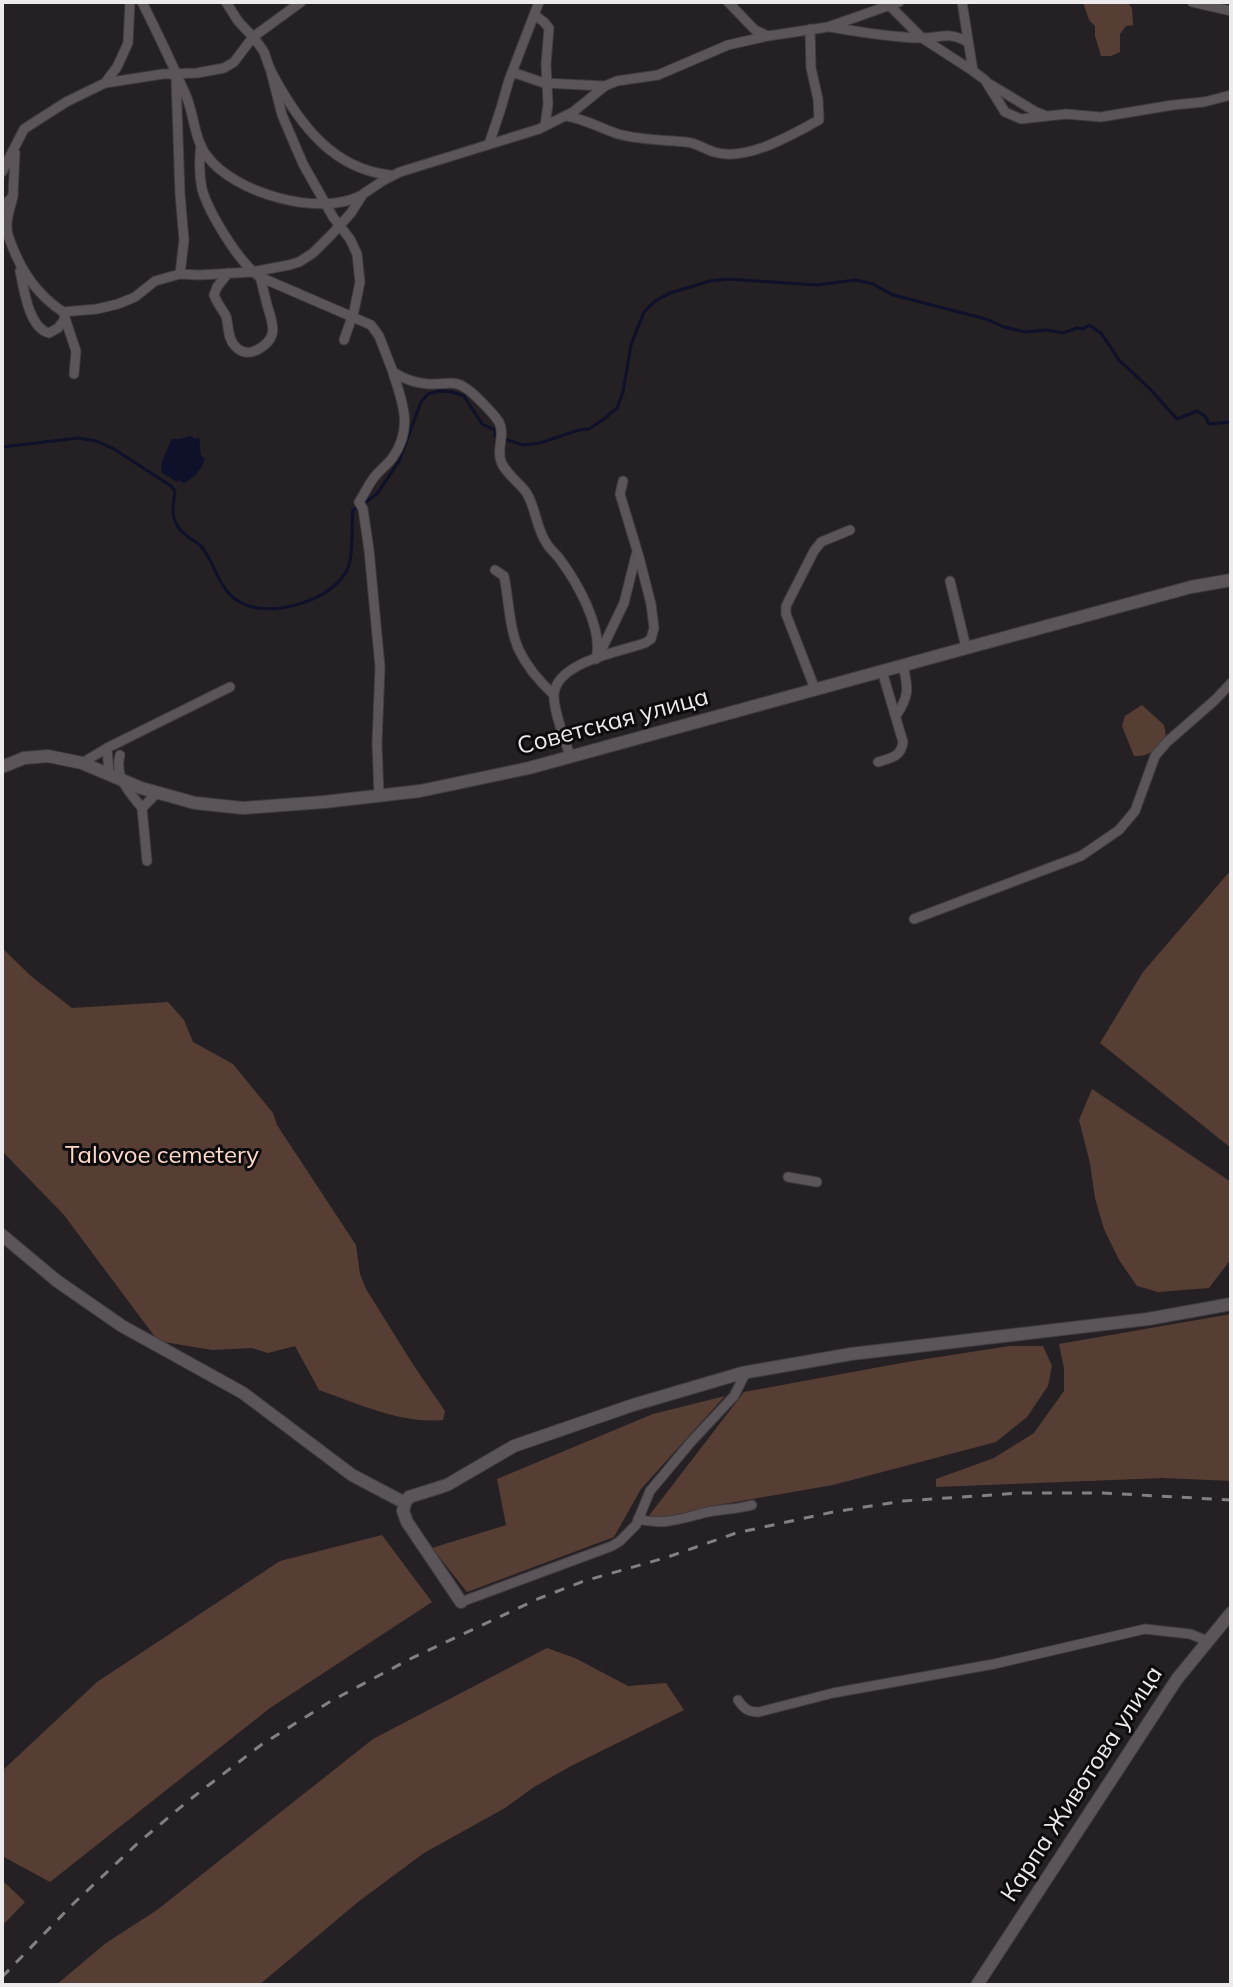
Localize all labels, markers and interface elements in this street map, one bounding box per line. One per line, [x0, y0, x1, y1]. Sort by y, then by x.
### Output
street label: Советская улица [514, 683, 712, 761]
park label: Talovoe cemetery [65, 1142, 259, 1170]
street label: Карпа Животова улица [995, 1661, 1169, 1907]

